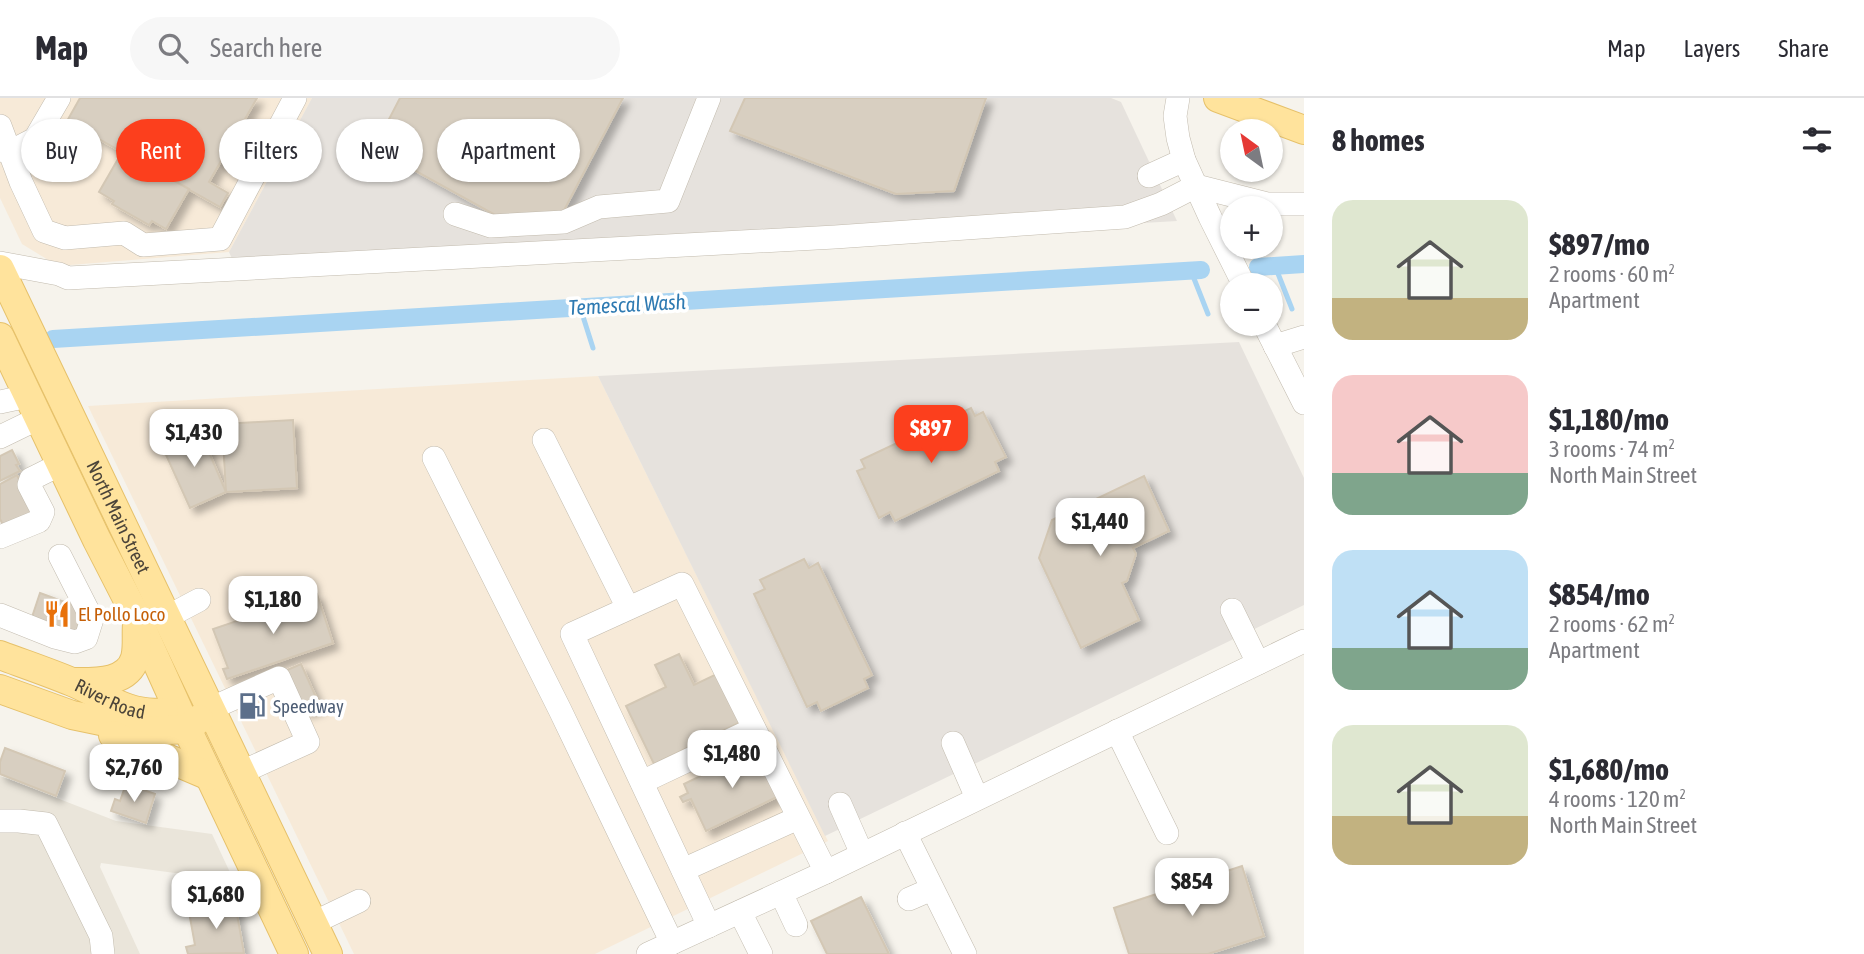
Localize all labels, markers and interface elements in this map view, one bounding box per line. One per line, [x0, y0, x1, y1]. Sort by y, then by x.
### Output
search box [130, 17, 620, 80]
text: Map [35, 29, 88, 67]
icon: search [154, 29, 192, 67]
text: Search here [210, 33, 322, 63]
text: Map [1607, 35, 1646, 62]
text: Layers [1684, 35, 1740, 62]
text: Share [1778, 35, 1829, 62]
chip: Buy [21, 119, 102, 182]
chip: Rent [116, 119, 205, 182]
chip: Filters [219, 119, 322, 182]
chip: New [336, 119, 423, 182]
chip: Apartment [437, 119, 580, 182]
north arrow [1220, 119, 1283, 182]
map controls [1220, 119, 1283, 336]
icon: filters [1798, 121, 1836, 159]
text: 8 homes [1332, 123, 1425, 157]
button: + [1220, 196, 1283, 259]
text: $897/mo [1549, 227, 1650, 261]
icon: home [1388, 228, 1472, 312]
text: 2 rooms · 60 m² [1549, 261, 1675, 287]
button: − [1220, 273, 1283, 336]
text: Apartment [1549, 287, 1640, 313]
water label: Temescal Wash [568, 289, 686, 319]
text: $1,180/mo [1549, 402, 1669, 436]
icon: home [1388, 403, 1472, 487]
pin: $897 [890, 406, 972, 465]
pin: $1,430 [137, 410, 251, 469]
text: $897 [910, 415, 952, 441]
text: $1,430 [166, 419, 223, 445]
text: 3 rooms · 74 m² [1549, 436, 1675, 462]
street label: North Main Street [82, 457, 155, 577]
text: North Main Street [1549, 462, 1697, 488]
pin: $1,440 [1043, 498, 1157, 558]
text: $1,440 [1072, 508, 1129, 534]
pin: $1,180 [216, 576, 330, 636]
text: $854/mo [1549, 577, 1650, 611]
icon: home [1388, 578, 1472, 662]
text: $1,180 [245, 586, 302, 612]
restaurant icon: El Pollo Loco [42, 599, 72, 629]
place label: El Pollo Loco [78, 603, 166, 625]
text: 2 rooms · 62 m² [1549, 611, 1675, 637]
text: Apartment [1549, 637, 1640, 663]
street label: River Road [72, 674, 147, 723]
fuel station icon: Speedway [237, 691, 267, 721]
place label: Speedway [273, 695, 344, 717]
pin: $1,480 [675, 730, 789, 790]
text: $1,480 [704, 740, 761, 766]
pin: $2,760 [77, 744, 191, 804]
text: $1,680/mo [1549, 752, 1669, 786]
icon: home [1388, 753, 1472, 837]
text: $2,760 [106, 754, 163, 780]
text: 4 rooms · 120 m² [1549, 786, 1686, 812]
text: North Main Street [1549, 812, 1697, 838]
pin: $854 [1151, 858, 1233, 918]
text: $854 [1171, 868, 1213, 894]
pin: $1,680 [159, 872, 273, 931]
text: $1,680 [188, 881, 245, 907]

